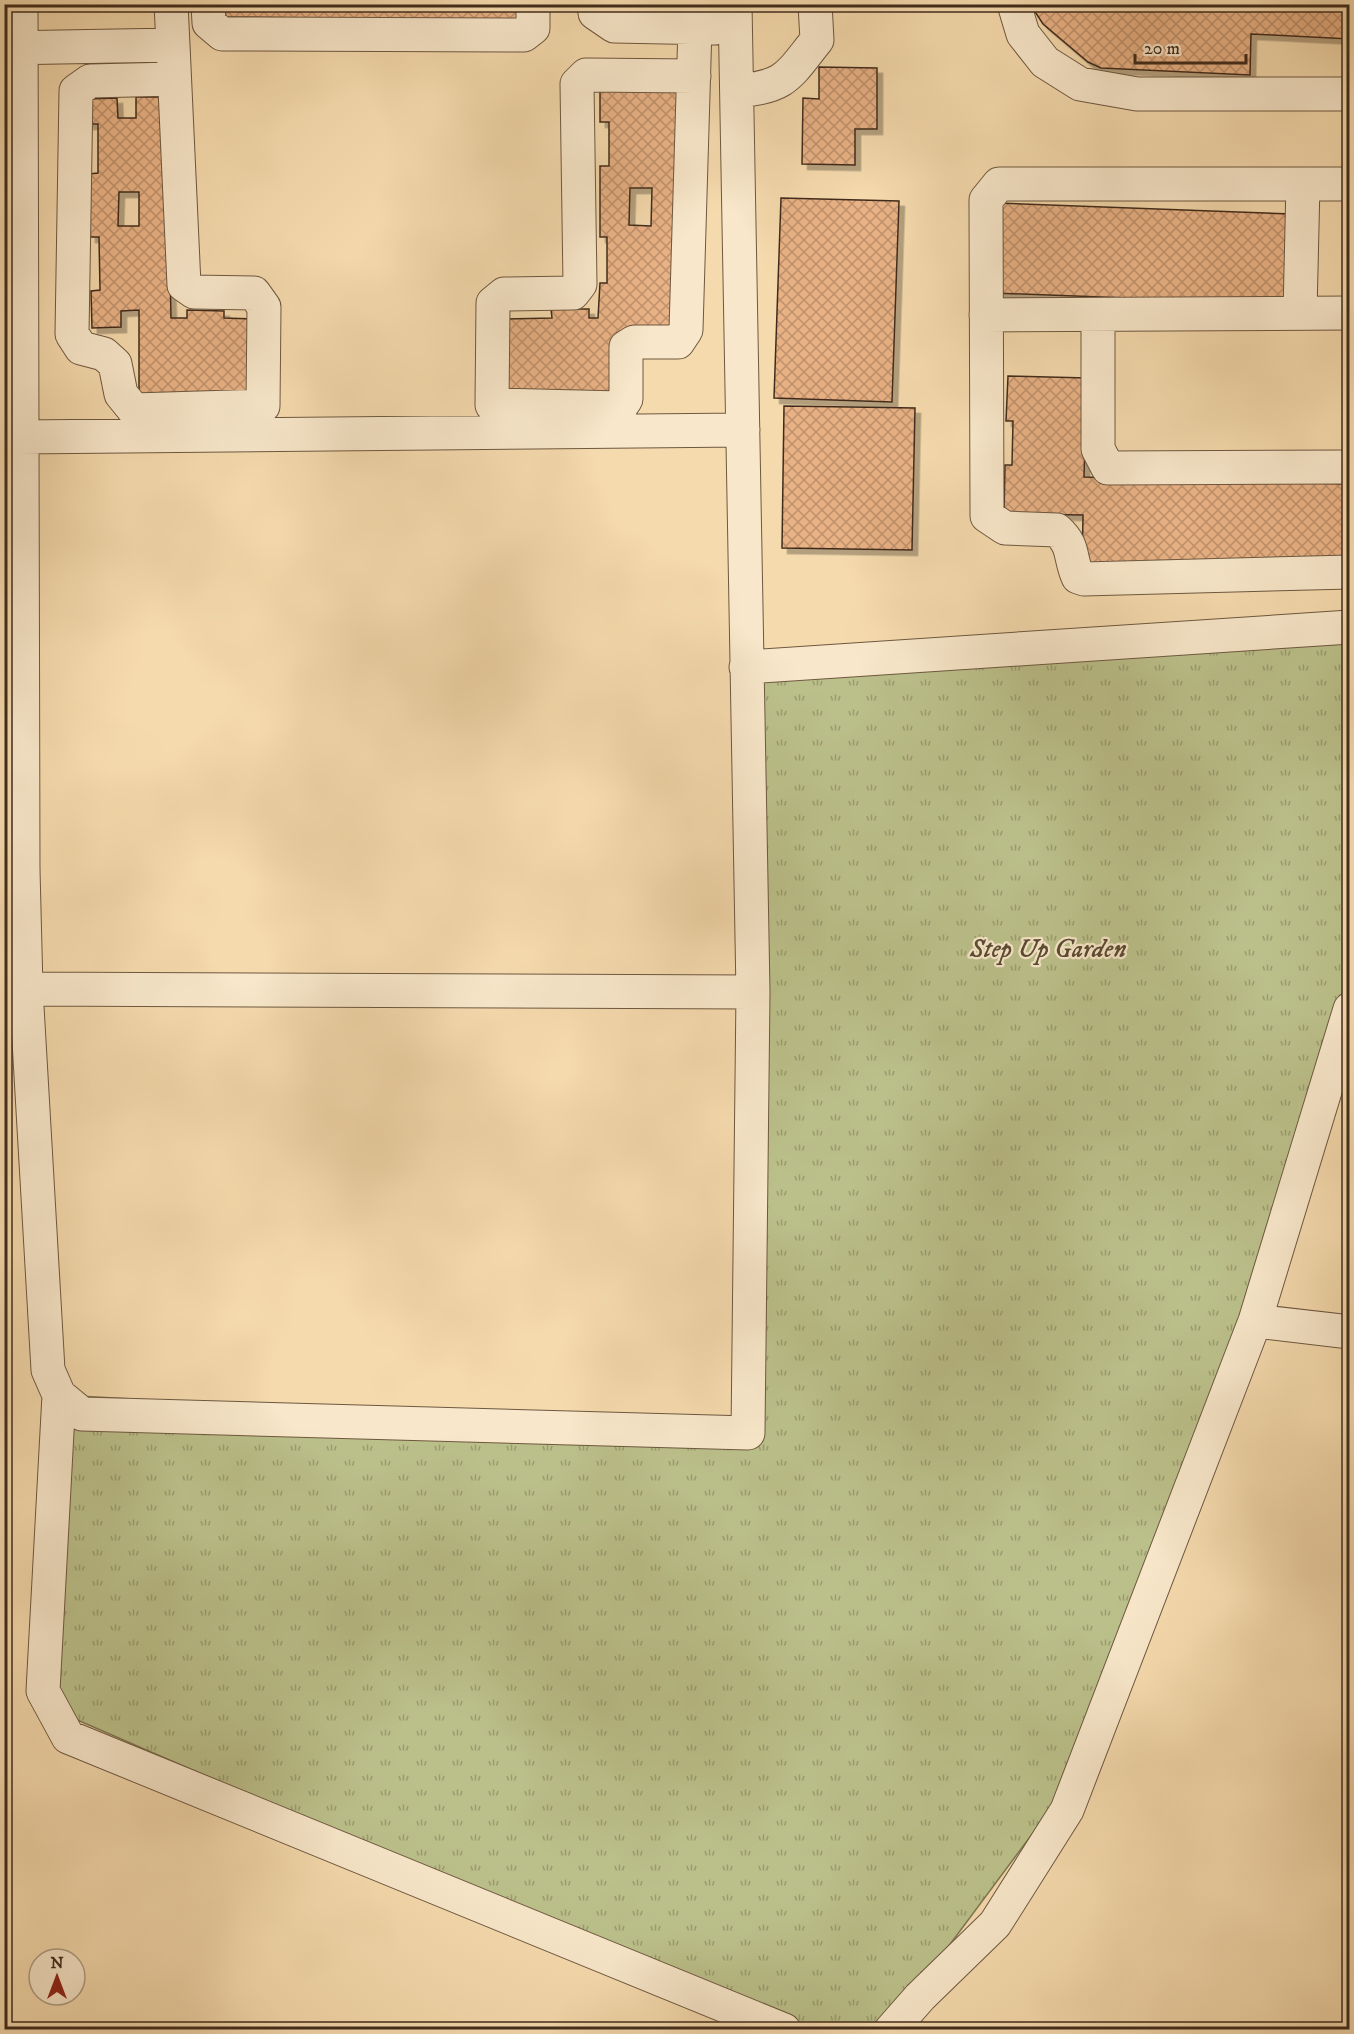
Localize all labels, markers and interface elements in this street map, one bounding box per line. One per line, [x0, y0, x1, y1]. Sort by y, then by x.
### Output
scale bar [1135, 27, 1246, 65]
text: 20 m [1144, 38, 1180, 60]
park label: Step Up Garden [969, 933, 1126, 966]
north arrow [27, 1947, 87, 2007]
text: N [50, 1953, 64, 1973]

